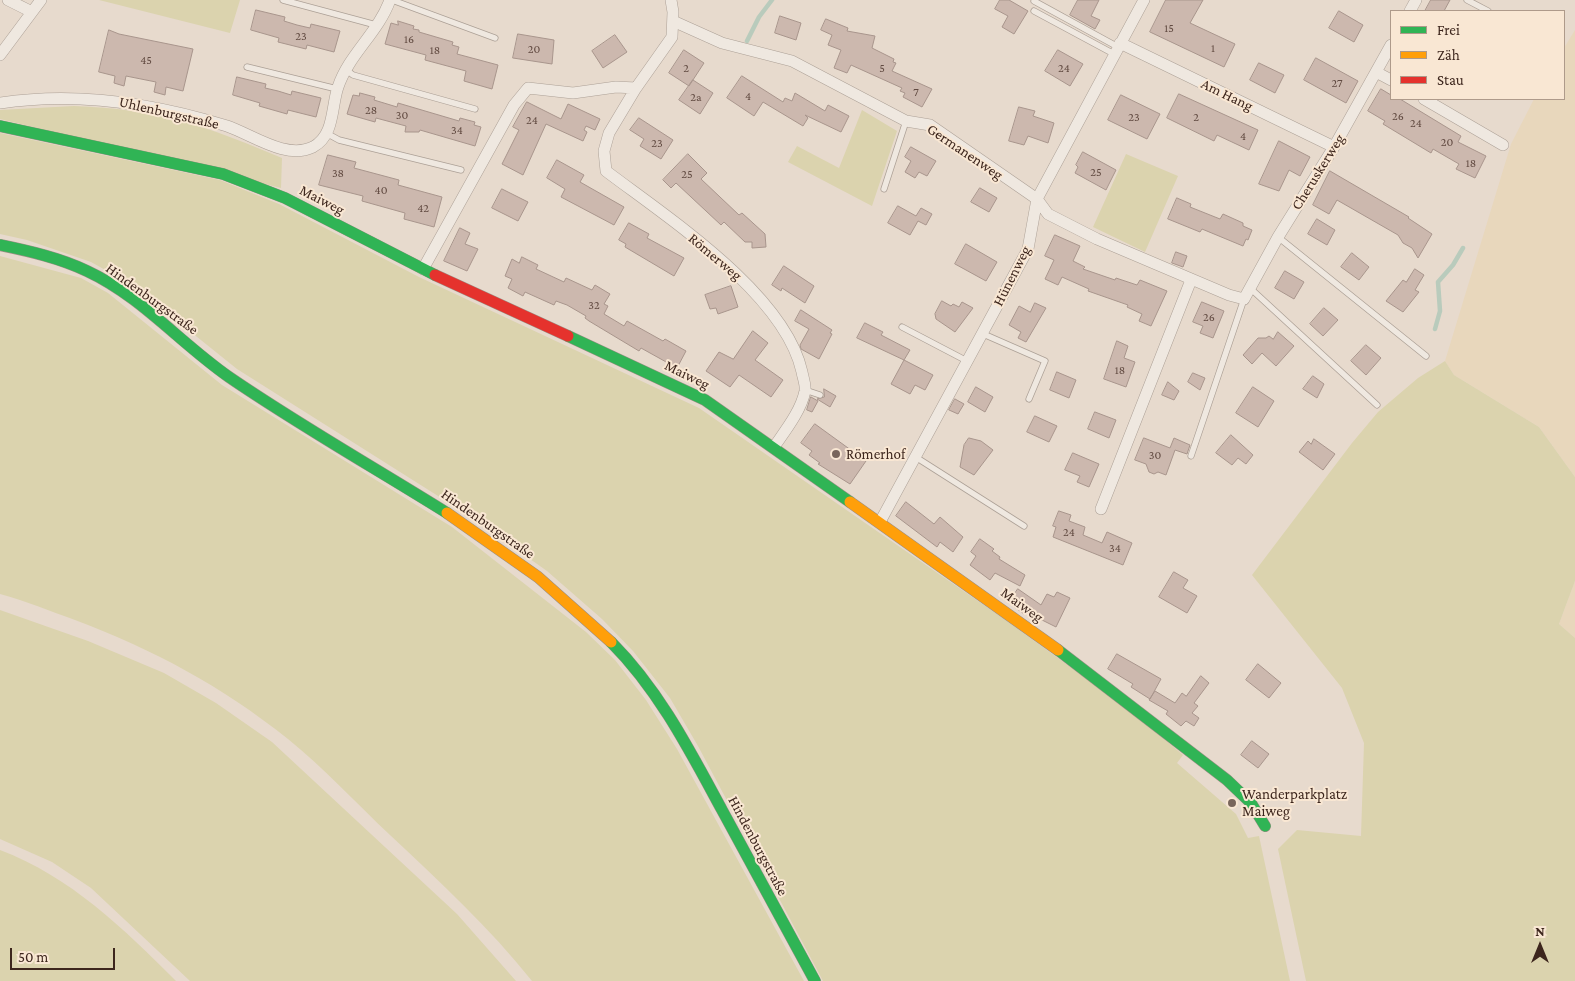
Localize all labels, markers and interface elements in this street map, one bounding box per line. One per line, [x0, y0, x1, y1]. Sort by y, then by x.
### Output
legend [1390, 10, 1565, 100]
house number: 15 [1164, 21, 1174, 35]
text: Frei [1437, 22, 1460, 38]
house number: 23 [295, 29, 307, 43]
house number: 16 [404, 32, 414, 46]
house number: 1 [1211, 41, 1215, 55]
house number: 20 [528, 42, 540, 56]
house number: 18 [430, 43, 440, 57]
text: Zäh [1437, 47, 1460, 63]
house number: 45 [140, 53, 152, 67]
house number: 2 [683, 61, 689, 75]
house number: 5 [879, 61, 885, 75]
house number: 24 [1058, 61, 1070, 75]
text: Stau [1437, 72, 1464, 88]
street label: Am Hang [1198, 75, 1256, 115]
house number: 27 [1331, 76, 1343, 90]
house number: 7 [913, 85, 919, 99]
house number: 4 [745, 89, 751, 103]
house number: 2a [690, 90, 702, 104]
street label: Uhlenburgstraße [117, 93, 221, 133]
house number: 28 [365, 103, 377, 117]
house number: 30 [396, 108, 408, 122]
house number: 26 [1392, 109, 1404, 123]
house number: 23 [1128, 110, 1140, 124]
house number: 2 [1193, 110, 1199, 124]
house number: 24 [526, 113, 538, 127]
house number: 24 [1410, 116, 1422, 130]
street label: Germanenweg [924, 120, 1006, 184]
house number: 34 [451, 123, 463, 137]
house number: 4 [1240, 129, 1246, 143]
street label: Cheruskerweg [1287, 131, 1349, 213]
house number: 20 [1441, 135, 1453, 149]
house number: 23 [651, 136, 663, 150]
house number: 18 [1466, 156, 1476, 170]
house number: 25 [1090, 165, 1102, 179]
house number: 38 [332, 166, 344, 180]
house number: 25 [681, 167, 693, 181]
street label: Maiweg [297, 181, 347, 219]
house number: 40 [375, 183, 387, 197]
house number: 42 [417, 201, 429, 215]
street label: Römerweg [685, 229, 745, 285]
street label: Hünenweg [989, 243, 1035, 309]
street label: Hindenburgstraße [102, 259, 202, 339]
house number: 32 [588, 298, 600, 312]
house number: 26 [1203, 310, 1215, 324]
street label: Maiweg [661, 356, 713, 394]
house number: 18 [1115, 363, 1125, 377]
place label: Römerhof [846, 445, 905, 463]
marker: Römerhof [830, 448, 842, 460]
house number: 30 [1149, 448, 1161, 462]
street label: Hindenburgstraße [438, 485, 538, 563]
house number: 24 [1063, 525, 1075, 539]
house number: 34 [1109, 541, 1121, 555]
street label: Maiweg [997, 584, 1047, 626]
place label: Wanderparkplatz Maiweg [1242, 785, 1347, 820]
street label: Hindenburgstraße [724, 793, 792, 899]
marker: Wanderparkplatz Maiweg [1226, 797, 1238, 809]
north arrow [1515, 921, 1565, 971]
text: N [1535, 923, 1545, 939]
scale bar [12, 938, 118, 970]
text: 50 m [18, 949, 48, 965]

